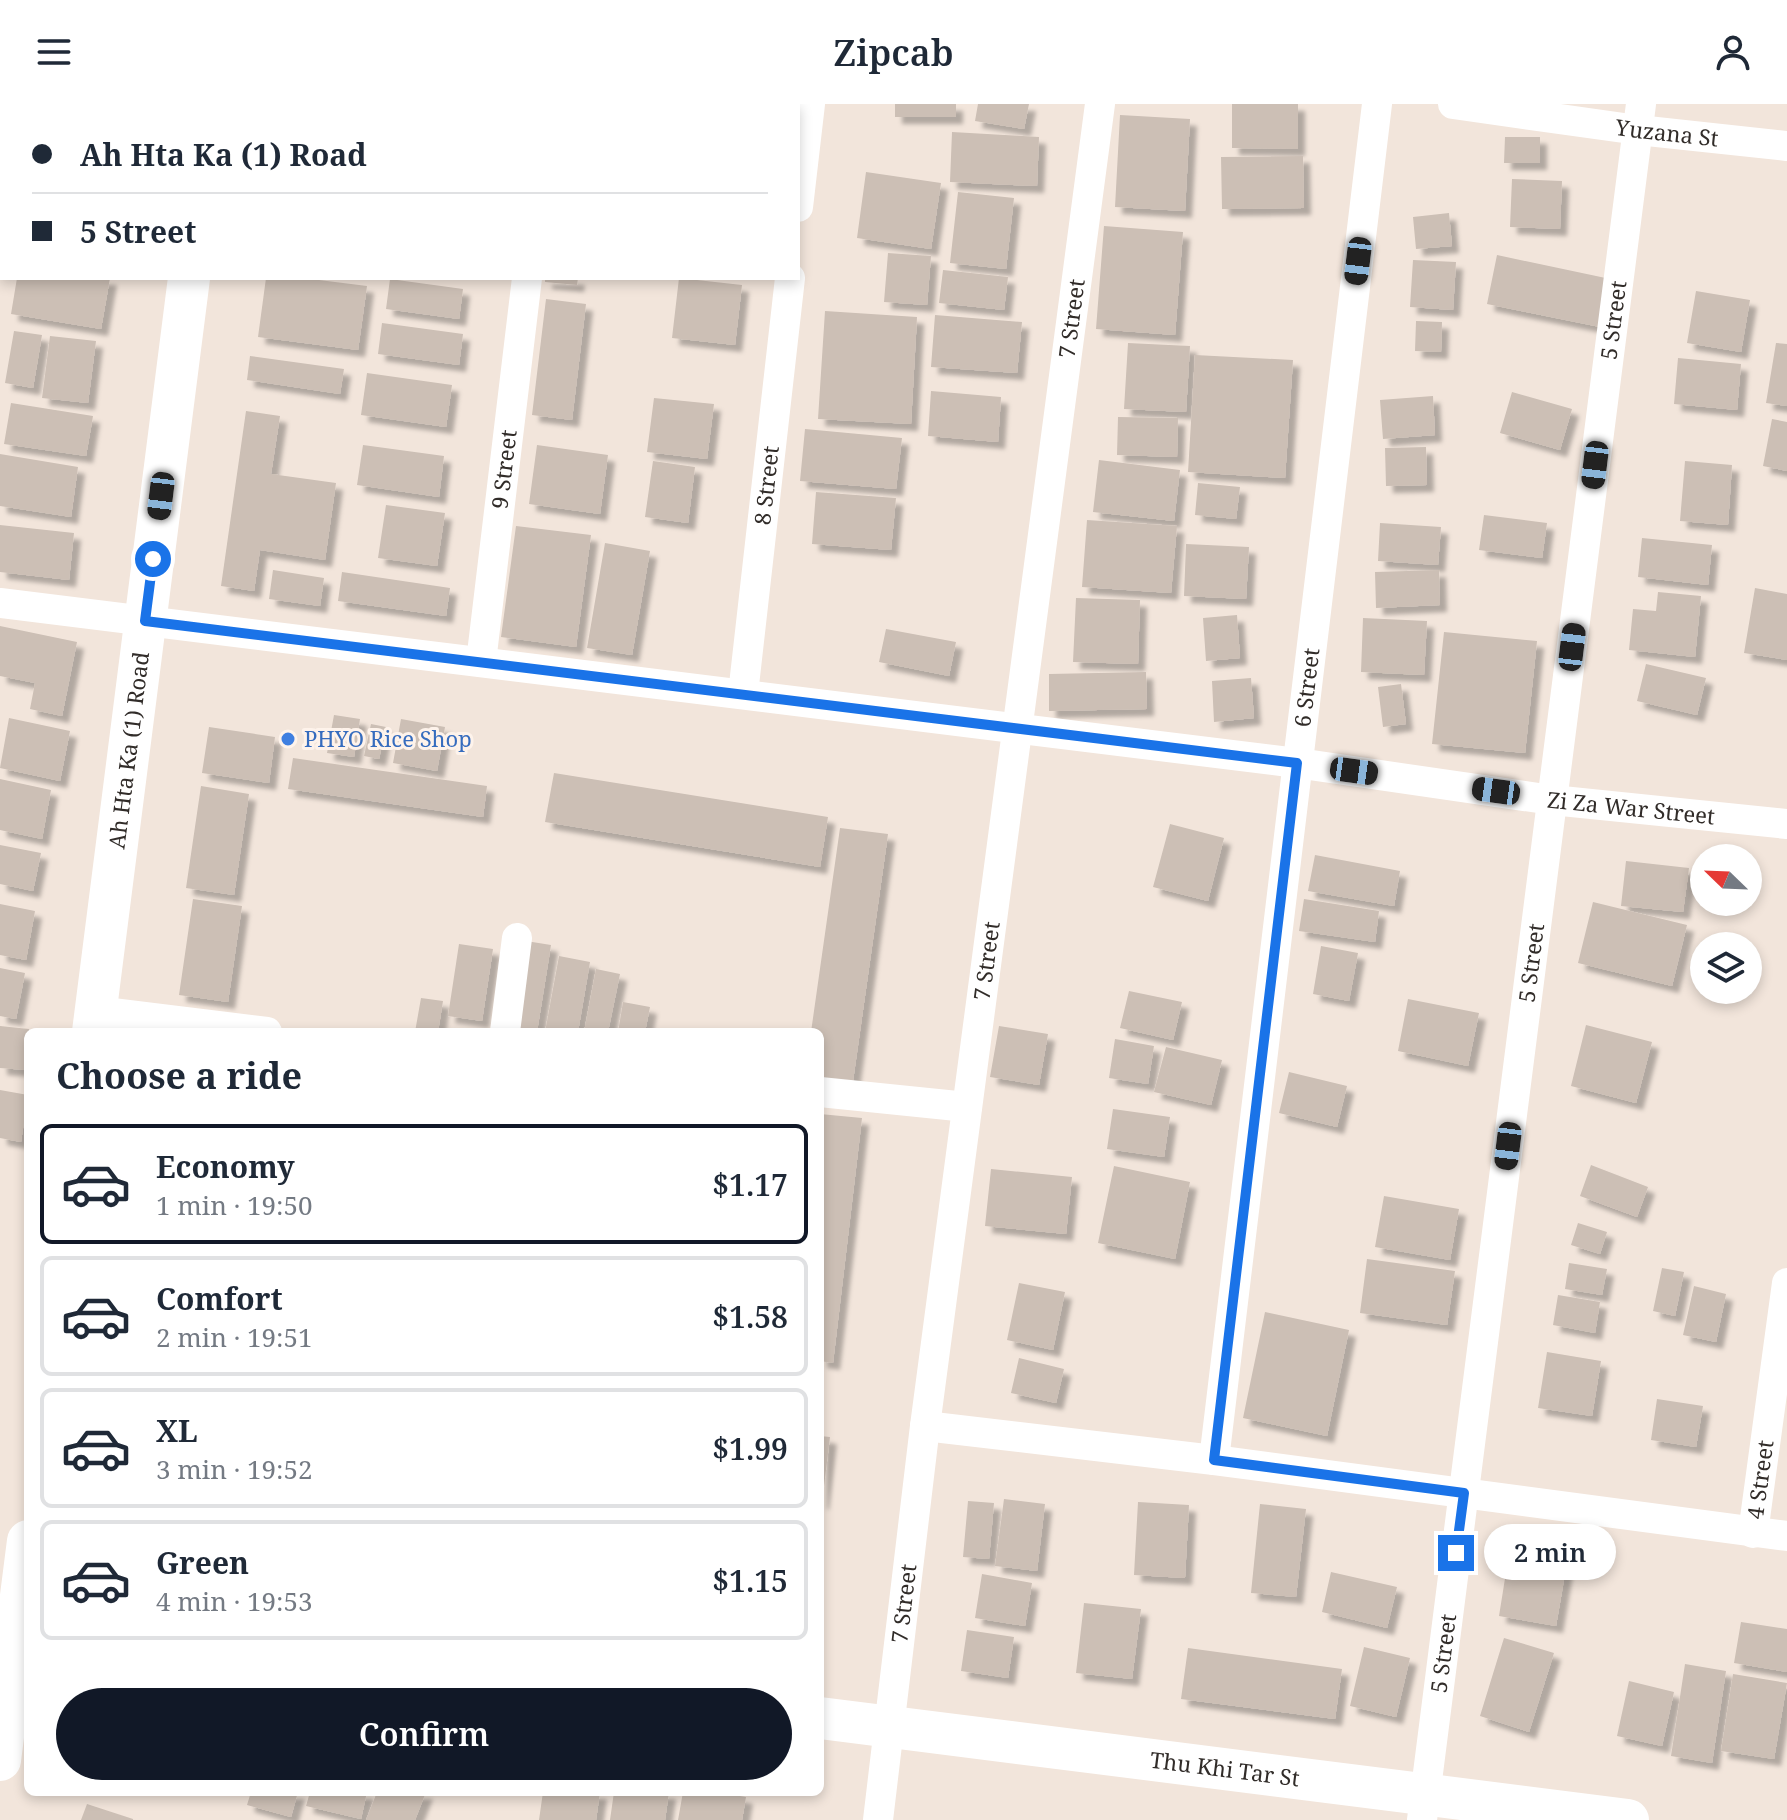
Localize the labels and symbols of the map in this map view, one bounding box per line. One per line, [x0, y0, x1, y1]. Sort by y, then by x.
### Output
street label: Yuzana St [1613, 111, 1720, 153]
car [1343, 236, 1373, 286]
street label: 7 Street [1051, 277, 1091, 360]
street label: 5 Street [1593, 278, 1632, 361]
street label: 9 Street [483, 428, 523, 510]
car [1580, 440, 1610, 490]
street label: 8 Street [746, 444, 785, 526]
car [146, 471, 176, 521]
route start [135, 541, 171, 577]
car [1557, 622, 1587, 672]
street label: 6 Street [1286, 646, 1326, 729]
street label: Ah Hta Ka (1) Road [100, 649, 155, 850]
place label: PHYO Rice Shop [304, 723, 472, 753]
marker: PHYO Rice Shop [279, 730, 297, 748]
car [1329, 756, 1379, 786]
car [1471, 776, 1521, 806]
street label: Zi Za War Street [1546, 784, 1717, 831]
north arrow [1690, 844, 1762, 916]
street label: 7 Street [965, 919, 1006, 1002]
street label: 5 Street [1510, 921, 1550, 1004]
car [1493, 1121, 1523, 1171]
street label: 4 Street [1739, 1438, 1780, 1521]
callout: 2 min [1484, 1525, 1616, 1581]
route end [1438, 1535, 1474, 1571]
street label: 7 Street [883, 1562, 922, 1645]
street label: 5 Street [1422, 1612, 1462, 1695]
street label: Thu Khi Tar St [1148, 1744, 1302, 1792]

